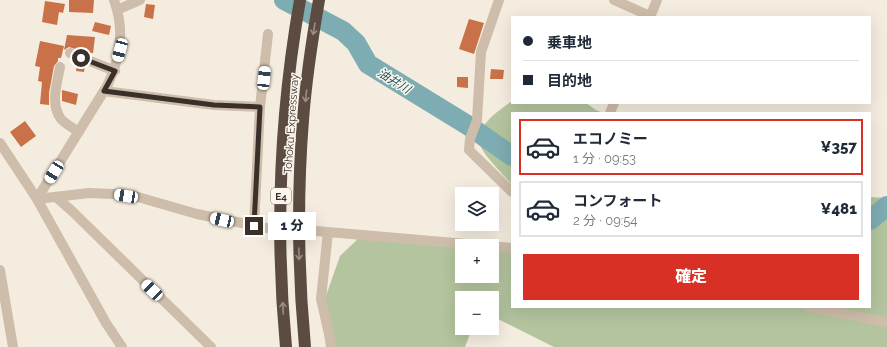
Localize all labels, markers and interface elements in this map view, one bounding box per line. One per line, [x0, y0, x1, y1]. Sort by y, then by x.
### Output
one-way arrow [310, 22, 318, 35]
text: 乗車地 [547, 34, 592, 52]
car [111, 37, 129, 63]
route start [72, 49, 90, 67]
car [257, 65, 271, 91]
water label: 油井川 [375, 66, 415, 98]
text: 目的地 [547, 72, 592, 90]
street label: Tohoku Expressway [282, 73, 301, 175]
one-way arrow [302, 89, 309, 102]
icon: car [525, 129, 561, 165]
text: エコノミー [573, 130, 648, 148]
text: ¥357 [821, 138, 857, 156]
text: 1 分 · 09:53 [573, 151, 636, 166]
car [43, 159, 65, 185]
map controls [455, 187, 499, 335]
button: layers [455, 187, 499, 231]
car [113, 188, 139, 204]
road number: E4 [271, 188, 291, 204]
icon: car [525, 191, 561, 227]
text: コンフォート [573, 192, 663, 210]
text: ¥481 [821, 200, 857, 218]
car [209, 211, 235, 229]
callout: 1 分 [268, 212, 316, 240]
text: 2 分 · 09:54 [573, 213, 637, 228]
route end [245, 217, 263, 235]
text: 1 分 [281, 218, 303, 233]
button: + [455, 239, 499, 283]
one-way arrow [296, 247, 303, 260]
button: 確定 [523, 254, 859, 300]
car [139, 277, 165, 303]
button: − [455, 291, 499, 335]
one-way arrow [279, 302, 287, 315]

